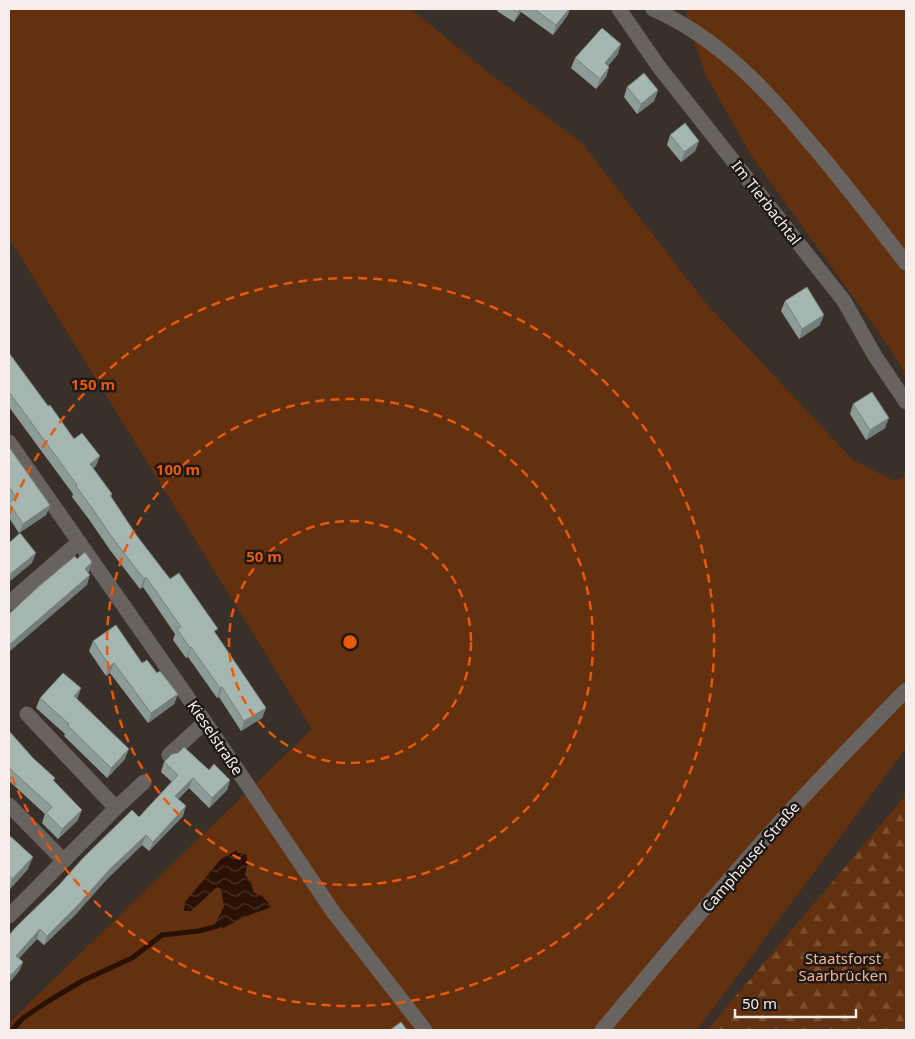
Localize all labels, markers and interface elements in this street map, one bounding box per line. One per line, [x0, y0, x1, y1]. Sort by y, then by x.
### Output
street label: Im Tierbachtal [728, 156, 806, 249]
text: 150 m [71, 374, 115, 394]
text: 100 m [156, 459, 200, 479]
text: 50 m [246, 546, 282, 566]
centre of rings [341, 633, 359, 651]
street label: Kieselstraße [184, 696, 248, 779]
street label: Camphauser Straße [697, 797, 804, 916]
park label: Staatsforst Saarbrücken [799, 948, 887, 985]
scale bar [735, 986, 856, 1018]
text: 50 m [742, 993, 777, 1013]

